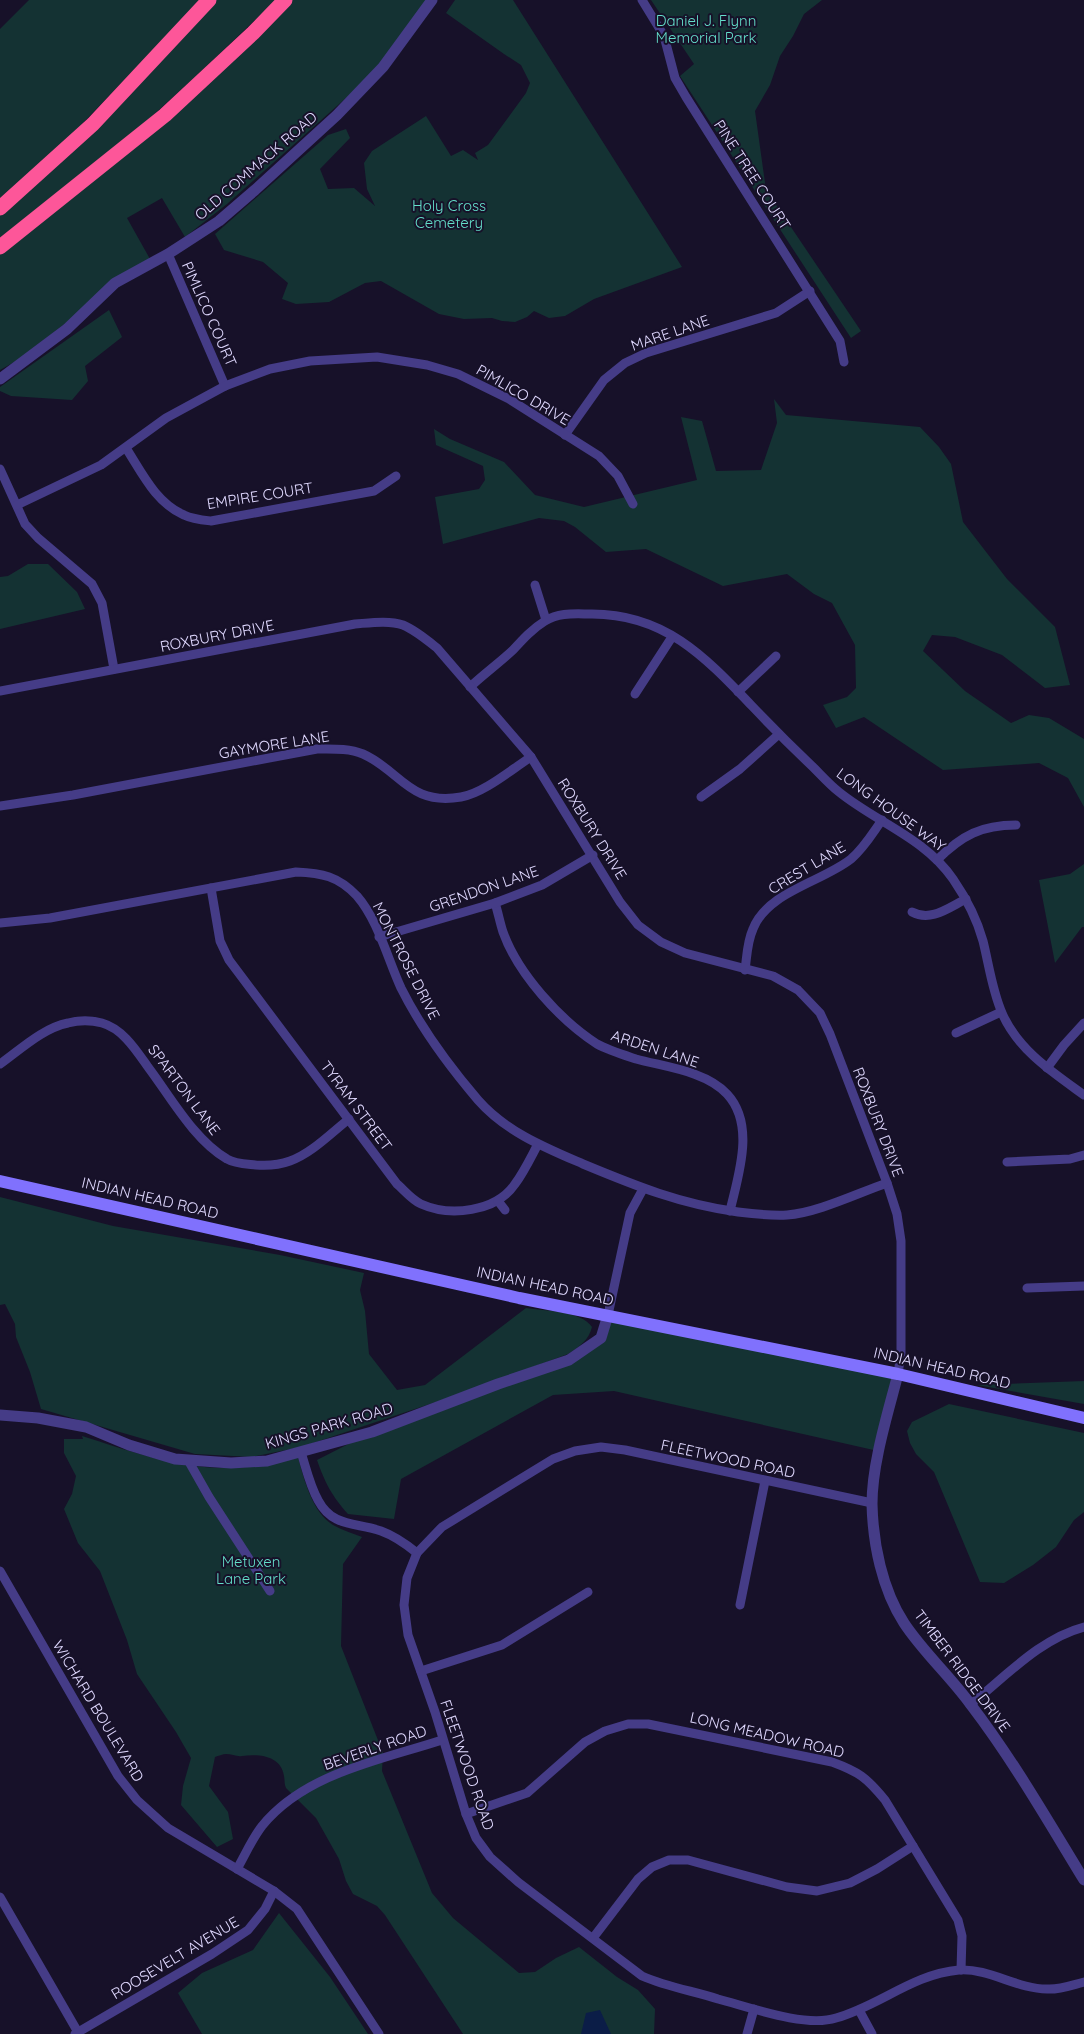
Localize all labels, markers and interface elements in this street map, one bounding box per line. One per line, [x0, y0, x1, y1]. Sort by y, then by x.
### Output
park label: Daniel J. Flynn Memorial Park [656, 11, 757, 47]
street label: OLD COMMACK ROAD [191, 107, 321, 224]
street label: PINE TREE COURT [710, 116, 795, 233]
park label: Holy Cross Cemetery [412, 196, 486, 232]
street label: PIMLICO COURT [178, 258, 241, 369]
street label: MARE LANE [628, 310, 712, 355]
street label: PIMLICO DRIVE [473, 360, 574, 429]
street label: EMPIRE COURT [206, 478, 314, 513]
street label: ROXBURY DRIVE [158, 615, 276, 656]
street label: GAYMORE LANE [217, 726, 331, 763]
street label: LONG HOUSE WAY [833, 764, 950, 856]
street label: ROXBURY DRIVE [554, 775, 631, 883]
street label: CREST LANE [765, 837, 849, 898]
street label: GRENDON LANE [427, 861, 541, 916]
street label: MONTROSE DRIVE [369, 899, 444, 1023]
street label: ARDEN LANE [609, 1025, 701, 1072]
street label: SPARTON LANE [144, 1041, 225, 1139]
street label: TYRAM STREET [316, 1057, 396, 1154]
street label: ROXBURY DRIVE [849, 1064, 908, 1179]
street label: INDIAN HEAD ROAD [80, 1173, 220, 1223]
street label: INDIAN HEAD ROAD [475, 1262, 616, 1309]
street label: INDIAN HEAD ROAD [872, 1343, 1012, 1393]
street label: KINGS PARK ROAD [263, 1398, 395, 1453]
street label: FLEETWOOD ROAD [659, 1435, 797, 1482]
park label: Metuxen Lane Park [216, 1552, 286, 1588]
street label: TIMBER RIDGE DRIVE [910, 1606, 1015, 1736]
street label: WICHARD BOULEVARD [49, 1636, 148, 1785]
street label: FLEETWOOD ROAD [436, 1697, 499, 1833]
street label: LONG MEADOW ROAD [688, 1707, 846, 1762]
street label: BEVERLY ROAD [321, 1721, 429, 1774]
street label: ROOSEVELT AVENUE [107, 1912, 242, 2003]

